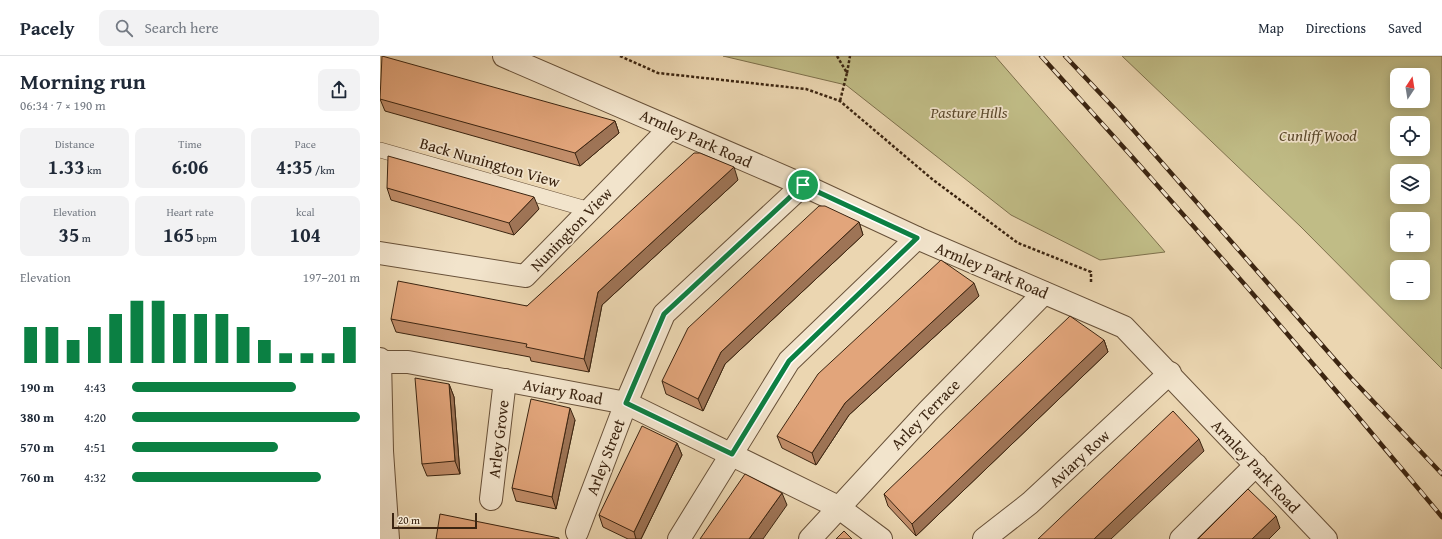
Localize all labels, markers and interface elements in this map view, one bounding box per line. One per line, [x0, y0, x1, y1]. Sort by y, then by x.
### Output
search box [99, 10, 379, 46]
text: Pacely [20, 14, 75, 42]
icon: search [113, 17, 135, 39]
text: Search here [145, 17, 219, 38]
text: Map [1258, 18, 1284, 38]
text: Directions [1306, 18, 1366, 38]
text: Saved [1388, 18, 1422, 38]
text: Morning run [20, 65, 146, 97]
north arrow [1390, 68, 1430, 108]
map controls [1390, 68, 1430, 300]
button: share [318, 69, 360, 111]
text: 06:34 · 7 × 190 m [20, 96, 106, 115]
park label: Pasture Hills [930, 100, 1008, 124]
street label: Armley Park Road [636, 102, 756, 174]
button: locate [1390, 116, 1430, 156]
park label: Cunliff Wood [1279, 123, 1357, 147]
street label: Back Nunington View [417, 131, 564, 194]
text: Distance [55, 136, 94, 152]
text: Time [178, 136, 202, 152]
text: Pace [295, 136, 316, 152]
text: 1.33 [48, 152, 85, 181]
text: 6:06 [172, 152, 208, 181]
text: 4:35 [276, 152, 313, 181]
text: km [85, 162, 102, 178]
text: /km [313, 162, 335, 178]
button: layers [1390, 164, 1430, 204]
pin [786, 168, 820, 202]
icon: arrive [792, 174, 814, 196]
street label: Nunington View [524, 181, 618, 277]
text: Elevation [53, 204, 96, 220]
text: Heart rate [166, 204, 214, 220]
text: kcal [296, 204, 315, 220]
button: + [1390, 212, 1430, 252]
text: 35 [59, 220, 79, 249]
text: 165 [163, 220, 194, 249]
text: 104 [290, 220, 321, 249]
text: m [79, 230, 91, 246]
text: bpm [194, 230, 217, 246]
street label: Armley Park Road [932, 235, 1053, 305]
button: − [1390, 260, 1430, 300]
text: Elevation [20, 268, 71, 287]
text: 197–201 m [303, 268, 360, 287]
street label: Aviary Road [521, 372, 605, 411]
street label: Arley Terrace [885, 373, 965, 455]
text: 190 m [20, 378, 54, 397]
text: 4:43 [84, 378, 106, 397]
street label: Arley Grove [481, 399, 515, 479]
text: 380 m [20, 408, 54, 427]
text: 4:20 [84, 408, 106, 427]
street label: Armley Park Road [1206, 414, 1306, 519]
street label: Arley Street [579, 415, 631, 499]
street label: Aviary Row [1043, 423, 1115, 493]
text: 570 m [20, 438, 54, 457]
text: 4:51 [84, 438, 106, 457]
text: 760 m [20, 468, 54, 487]
text: 4:32 [84, 468, 106, 487]
scale bar [392, 511, 477, 530]
text: 20 m [398, 512, 420, 528]

